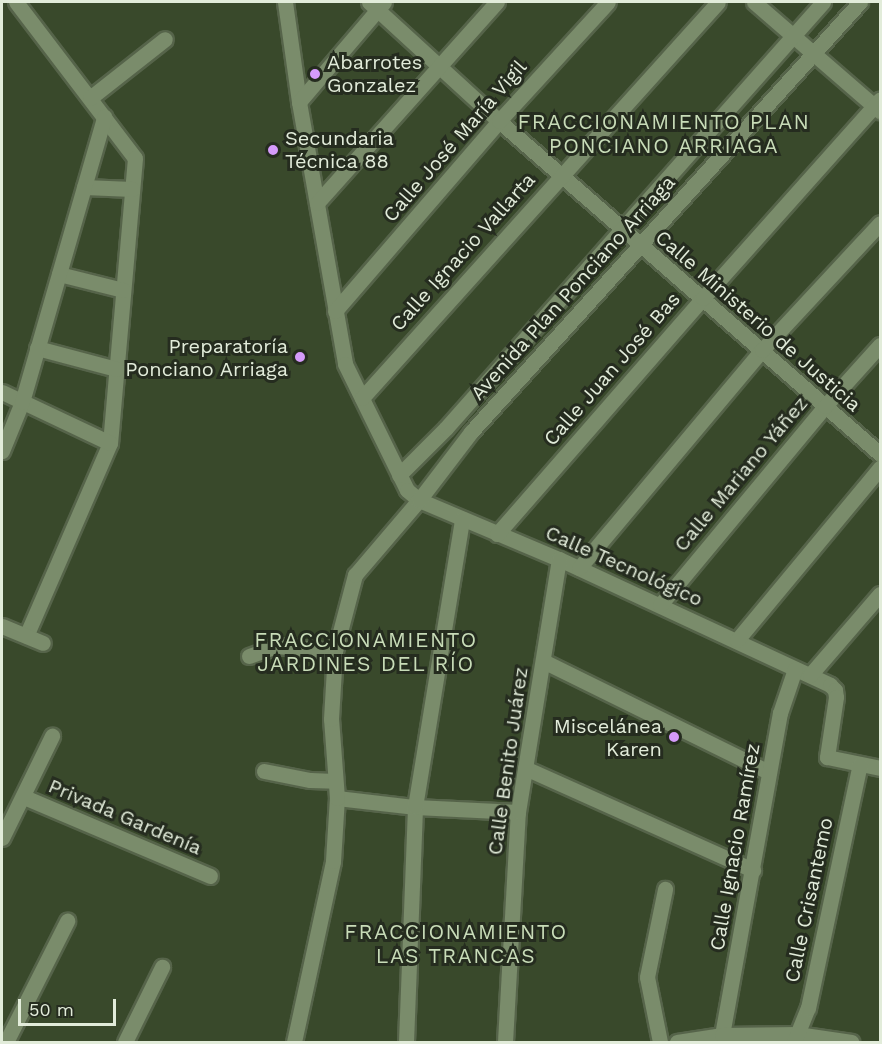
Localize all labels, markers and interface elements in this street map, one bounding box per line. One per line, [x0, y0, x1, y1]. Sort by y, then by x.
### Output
place label: Abarrotes Gonzalez [327, 51, 422, 98]
street label: Calle José María Vigil [378, 55, 532, 227]
marker: Abarrotes Gonzalez [308, 67, 322, 81]
district label: FRACCIONAMIENTO PLAN PONCIANO ARRIAGA [518, 109, 810, 159]
place label: Secundaria Técnica 88 [285, 126, 394, 173]
marker: Secundaria Técnica 88 [266, 143, 280, 157]
street label: Calle Ignacio Vallarta [386, 168, 540, 336]
street label: Avenida Plan Ponciano Arriaga [465, 170, 681, 406]
street label: Calle Ministerio de Justicia [650, 225, 866, 417]
street label: Calle Juan José Bas [538, 287, 686, 451]
place label: Preparatoría Ponciano Arriaga [124, 334, 288, 381]
marker: Preparatoría Ponciano Arriaga [293, 350, 307, 364]
street label: Calle Mariano Yáñez [669, 391, 813, 557]
street label: Calle Tecnológico [542, 520, 706, 612]
district label: FRACCIONAMIENTO JARDINES DEL RÍO [254, 627, 478, 677]
street label: Calle Benito Juárez [483, 665, 533, 857]
place label: Miscelánea Karen [554, 714, 662, 761]
marker: Miscelánea Karen [667, 730, 681, 744]
street label: Calle Ignacio Ramírez [705, 741, 765, 953]
street label: Privada Gardenía [45, 774, 205, 860]
street label: Calle Crisantemo [780, 815, 838, 985]
district label: FRACCIONAMIENTO LAS TRANCAS [344, 919, 568, 969]
scale bar [21, 987, 118, 1025]
text: 50 m [29, 999, 74, 1020]

